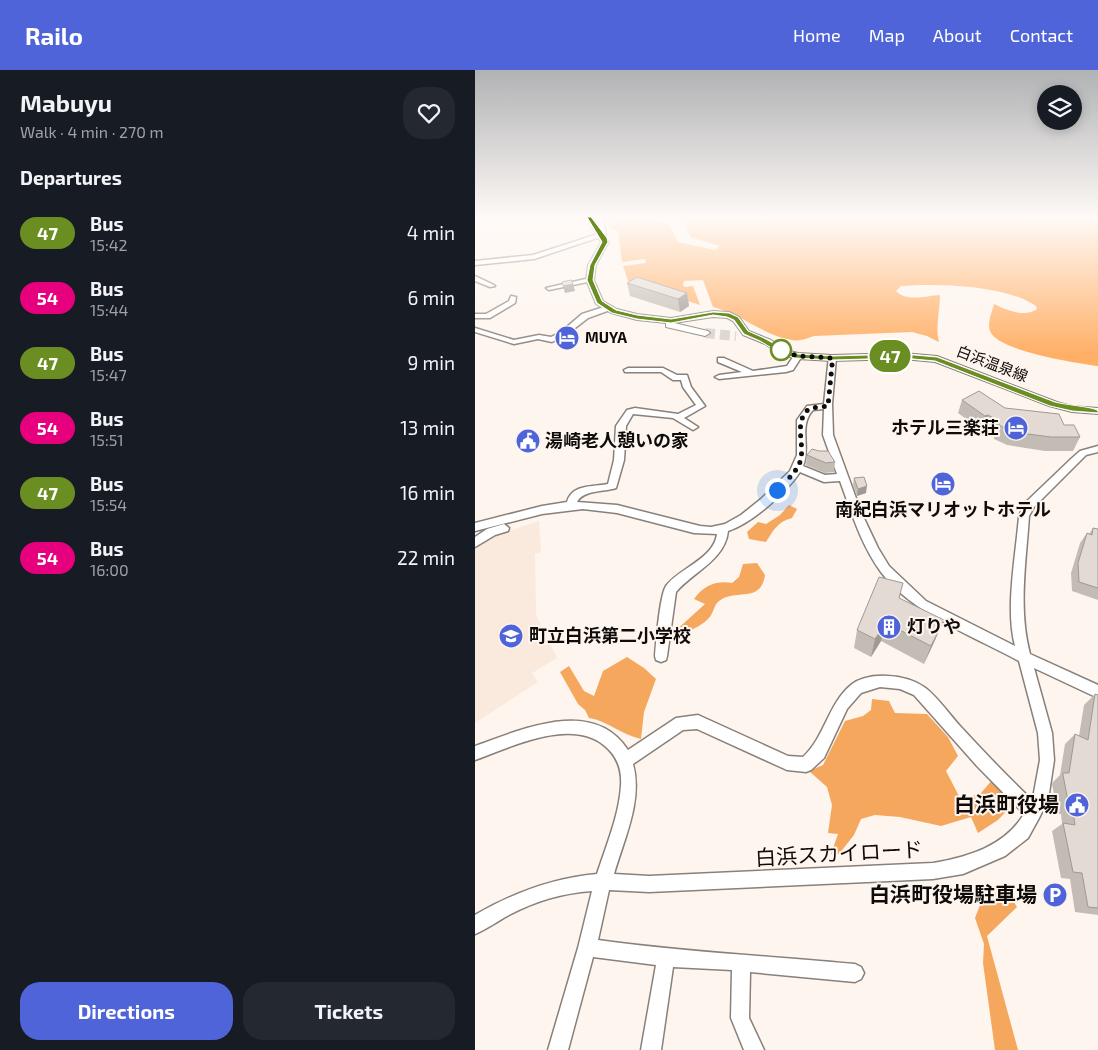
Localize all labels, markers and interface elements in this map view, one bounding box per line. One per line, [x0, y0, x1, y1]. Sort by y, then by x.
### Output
text: Railo [25, 21, 83, 50]
text: Home [793, 24, 841, 46]
text: Map [869, 24, 905, 46]
text: About [933, 24, 982, 46]
text: Contact [1010, 24, 1073, 46]
map controls [1037, 85, 1082, 130]
button: layers [1037, 85, 1082, 130]
button: heart [403, 87, 455, 139]
text: Mabuyu [20, 88, 112, 117]
text: Walk · 4 min · 270 m [20, 122, 163, 141]
text: Departures [20, 166, 122, 189]
text: Bus [90, 212, 124, 235]
text: 4 min [407, 221, 455, 244]
text: 47 [37, 222, 58, 244]
text: 15:42 [90, 235, 128, 254]
text: Bus [90, 277, 124, 300]
text: 6 min [407, 286, 455, 309]
text: 54 [37, 287, 58, 309]
text: 15:44 [90, 300, 128, 319]
hotel icon: MUYA [554, 325, 580, 351]
place label: MUYA [585, 328, 627, 346]
unlabelled marker [770, 339, 792, 361]
line badge: 47 [867, 340, 913, 372]
street label: 白浜温泉線 [954, 341, 1031, 385]
text: Bus [90, 342, 124, 365]
text: 47 [880, 345, 900, 367]
text: 9 min [407, 351, 455, 374]
text: 47 [37, 352, 58, 374]
text: 15:47 [90, 365, 127, 384]
text: Bus [90, 407, 124, 430]
hotel icon: ホテル三楽荘 [1003, 415, 1029, 441]
text: 13 min [400, 416, 455, 439]
place label: ホテル三楽荘 [891, 416, 999, 438]
text: 54 [37, 417, 58, 439]
public building icon: 湯崎老人憩いの家 [515, 428, 541, 454]
place label: 湯崎老人憩いの家 [545, 429, 689, 451]
text: 15:51 [90, 430, 124, 449]
hotel icon: 南紀白浜マリオットホテル [930, 471, 956, 497]
text: Bus [90, 472, 124, 495]
your location [765, 478, 790, 503]
text: 16 min [400, 481, 455, 504]
text: 47 [37, 482, 58, 504]
text: 15:54 [90, 495, 127, 514]
place label: 南紀白浜マリオットホテル [835, 498, 1051, 520]
text: Bus [90, 537, 124, 560]
text: 22 min [397, 546, 455, 569]
text: 54 [37, 547, 58, 569]
text: 16:00 [90, 560, 129, 579]
building icon: 灯りや [876, 614, 902, 640]
place label: 灯りや [907, 615, 961, 637]
school or university icon: 町立白浜第二小学校 [498, 623, 524, 649]
place label: 町立白浜第二小学校 [529, 624, 691, 646]
place label: 白浜町役場 [954, 791, 1059, 816]
public building icon: 白浜町役場 [1064, 792, 1090, 818]
street label: 白浜スカイロード [754, 836, 923, 869]
place label: 白浜町役場駐車場 [869, 881, 1037, 906]
parking icon: 白浜町役場駐車場 [1042, 882, 1068, 908]
button: Directions [20, 982, 233, 1040]
button: Tickets [243, 982, 455, 1040]

